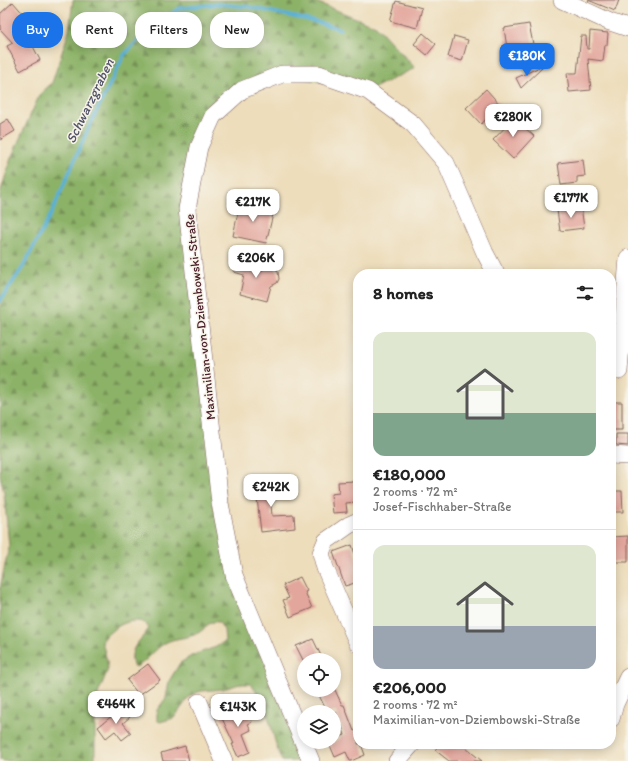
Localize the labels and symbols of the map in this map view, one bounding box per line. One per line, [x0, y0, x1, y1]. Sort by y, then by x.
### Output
pin: €180K [499, 43, 555, 77]
water label: Schwarzgraben [62, 55, 118, 146]
pin: €280K [485, 104, 541, 138]
pin: €177K [543, 185, 599, 219]
pin: €217K [225, 189, 281, 223]
street label: Maximilian-von-Dziembowski-Straße [182, 213, 218, 421]
pin: €206K [228, 245, 284, 279]
pin: €242K [243, 474, 299, 508]
pin: €464K [88, 691, 144, 725]
pin: €143K [210, 694, 266, 728]

